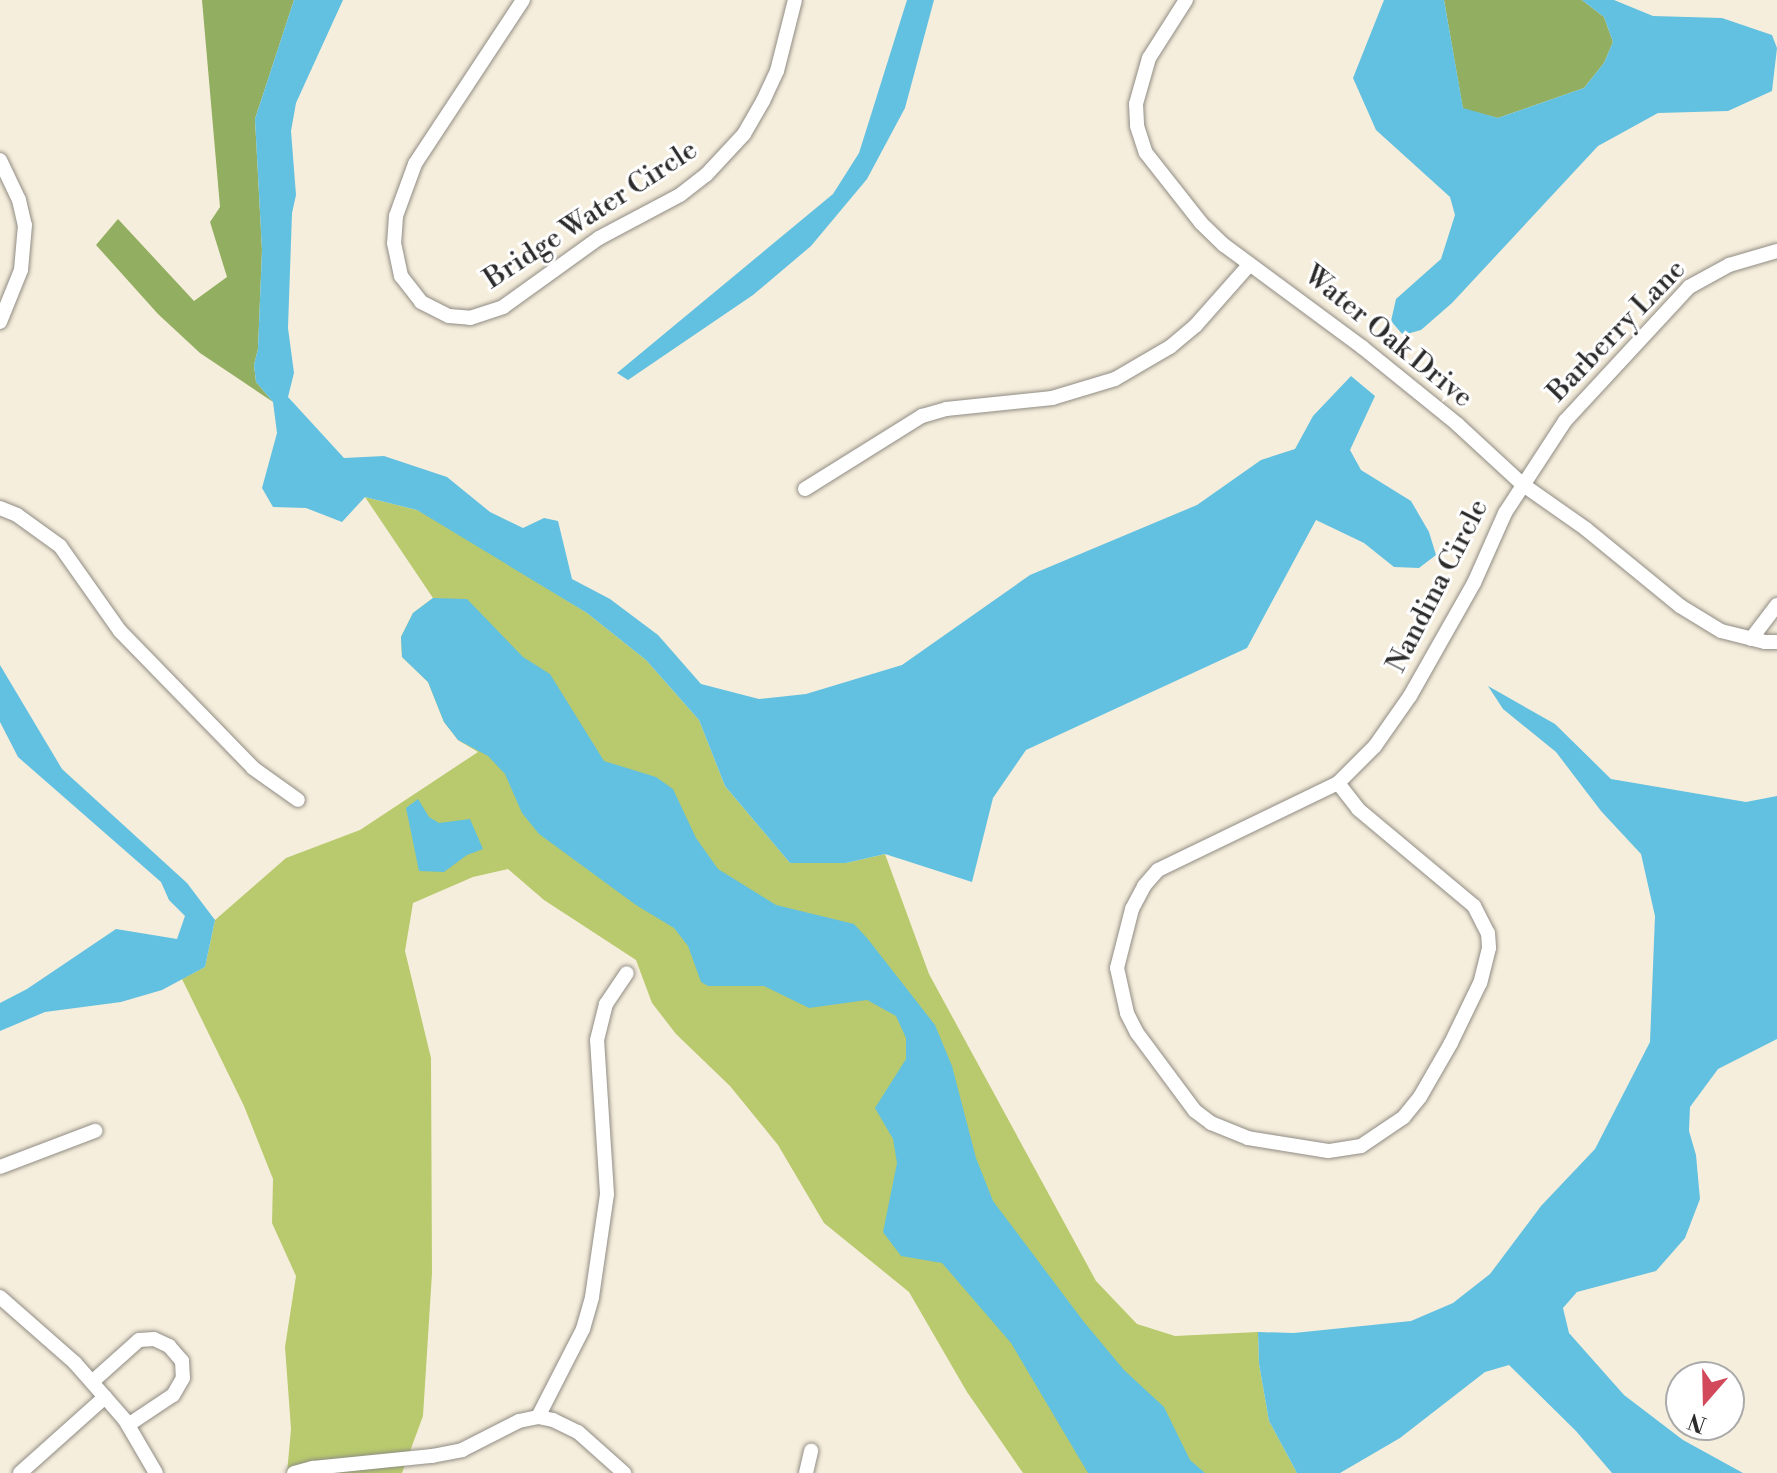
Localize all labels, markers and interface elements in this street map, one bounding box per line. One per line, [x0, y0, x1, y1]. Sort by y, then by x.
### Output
street label: Bridge Water Circle [478, 133, 704, 297]
street label: Barberry Lane [1541, 253, 1693, 409]
street label: Water Oak Drive [1297, 259, 1479, 415]
street label: Nandina Circle [1380, 494, 1496, 678]
north arrow [1665, 1361, 1745, 1441]
text: N [1685, 1406, 1710, 1438]

